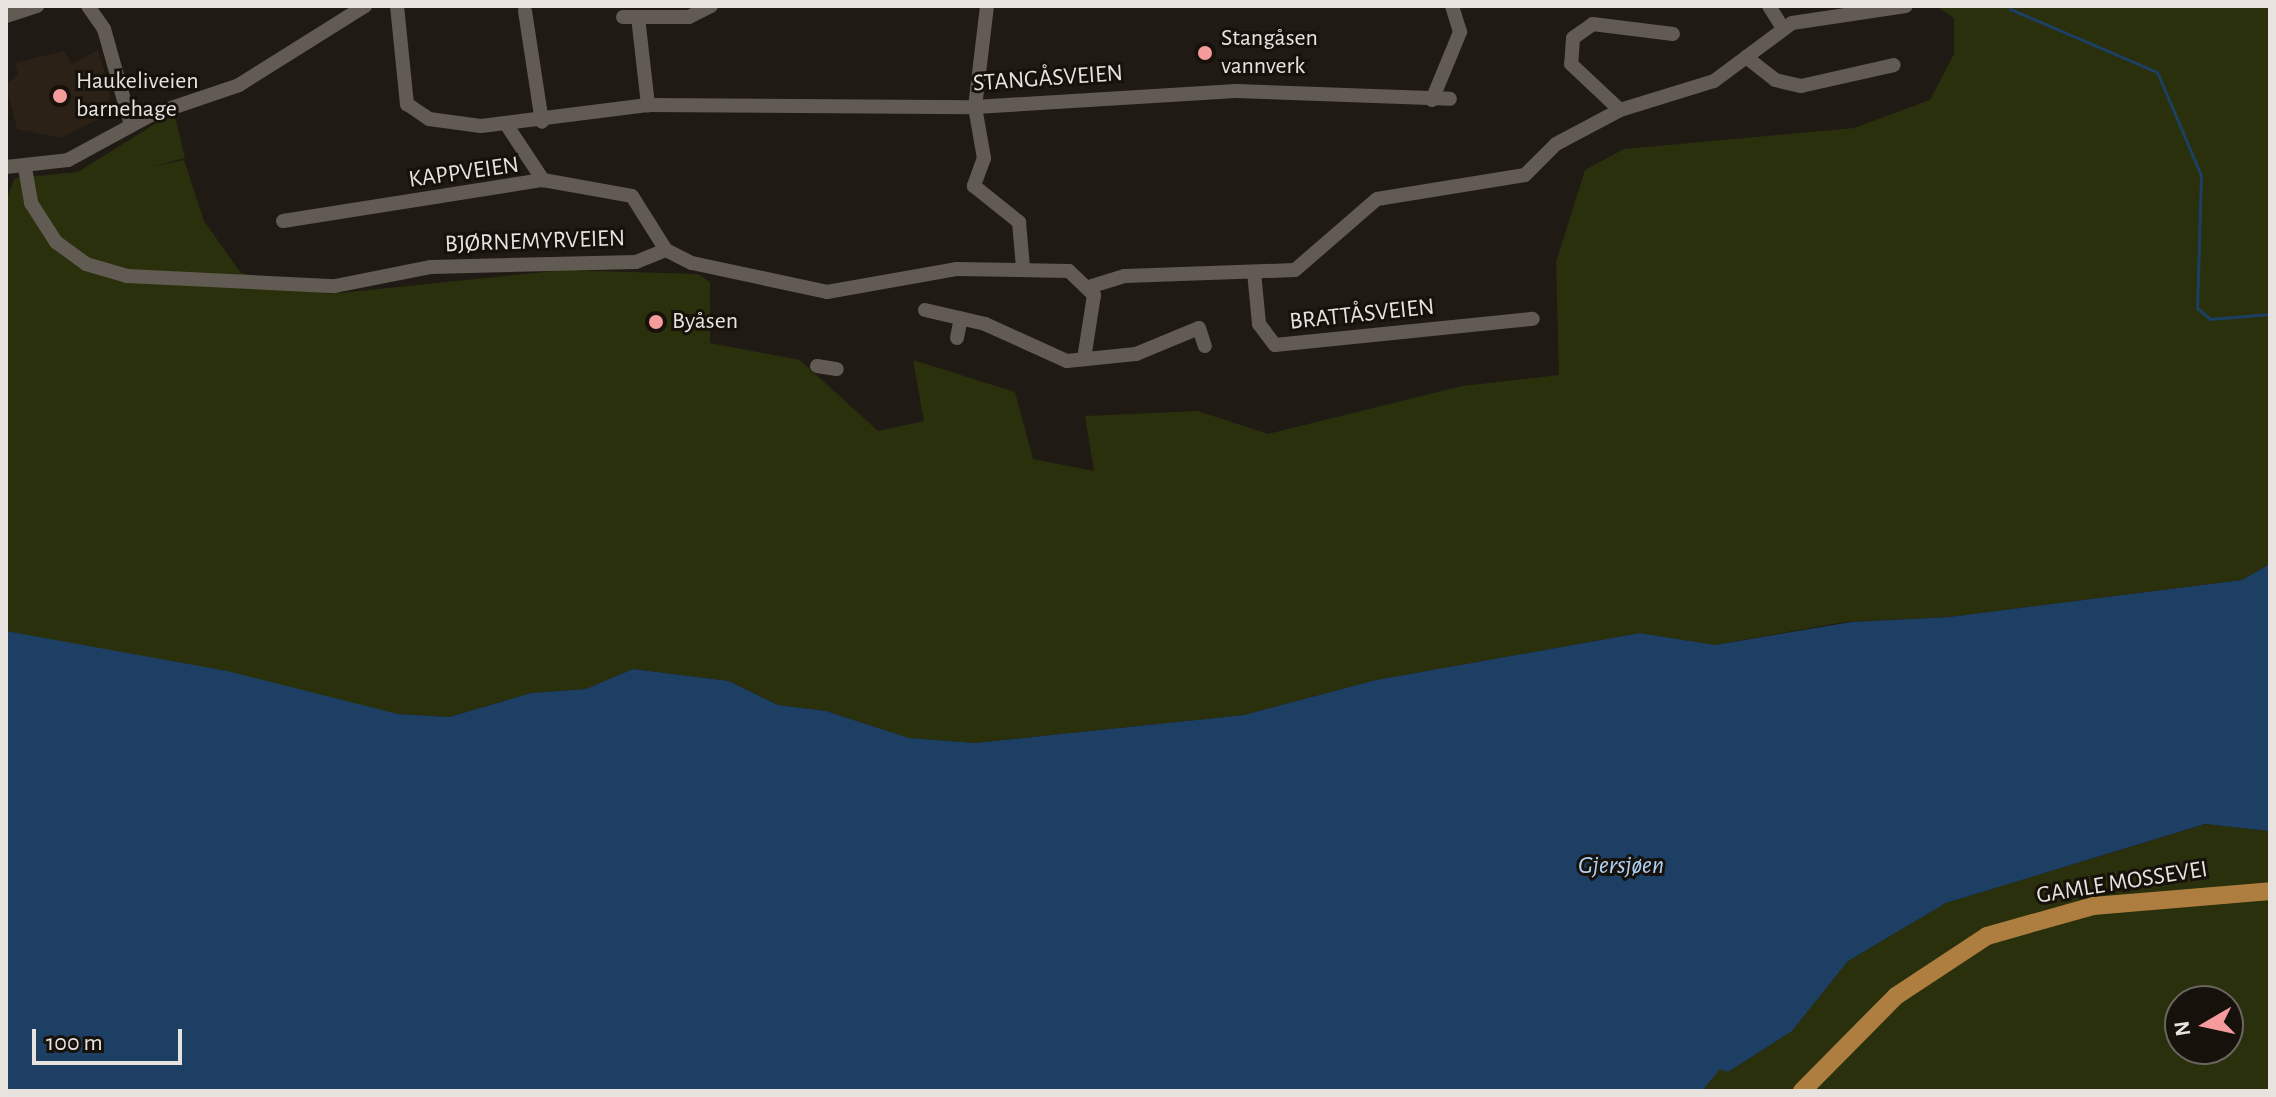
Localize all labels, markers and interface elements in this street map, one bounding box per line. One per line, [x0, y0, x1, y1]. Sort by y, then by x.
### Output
place label: Stangåsen vannverk [1221, 25, 1318, 81]
marker: Stangåsen vannverk [1196, 44, 1214, 62]
street label: STANGÅSVEIEN [972, 59, 1124, 99]
place label: Haukeliveien barnehage [76, 68, 199, 124]
marker: Haukeliveien barnehage [51, 87, 69, 105]
street label: KAPPVEIEN [407, 151, 521, 195]
street label: BJØRNEMYRVEIEN [444, 224, 626, 260]
street label: BRATTÅSVEIEN [1288, 293, 1436, 337]
place label: Byåsen [672, 308, 738, 336]
marker: Byåsen [647, 313, 665, 331]
water label: Gjersjøen [1578, 850, 1664, 882]
street label: GAMLE MOSSEVEI [2034, 855, 2210, 911]
north arrow [2164, 985, 2244, 1065]
scale bar [36, 1013, 186, 1063]
text: N [2170, 1019, 2194, 1038]
text: 100 m [46, 1031, 103, 1055]

